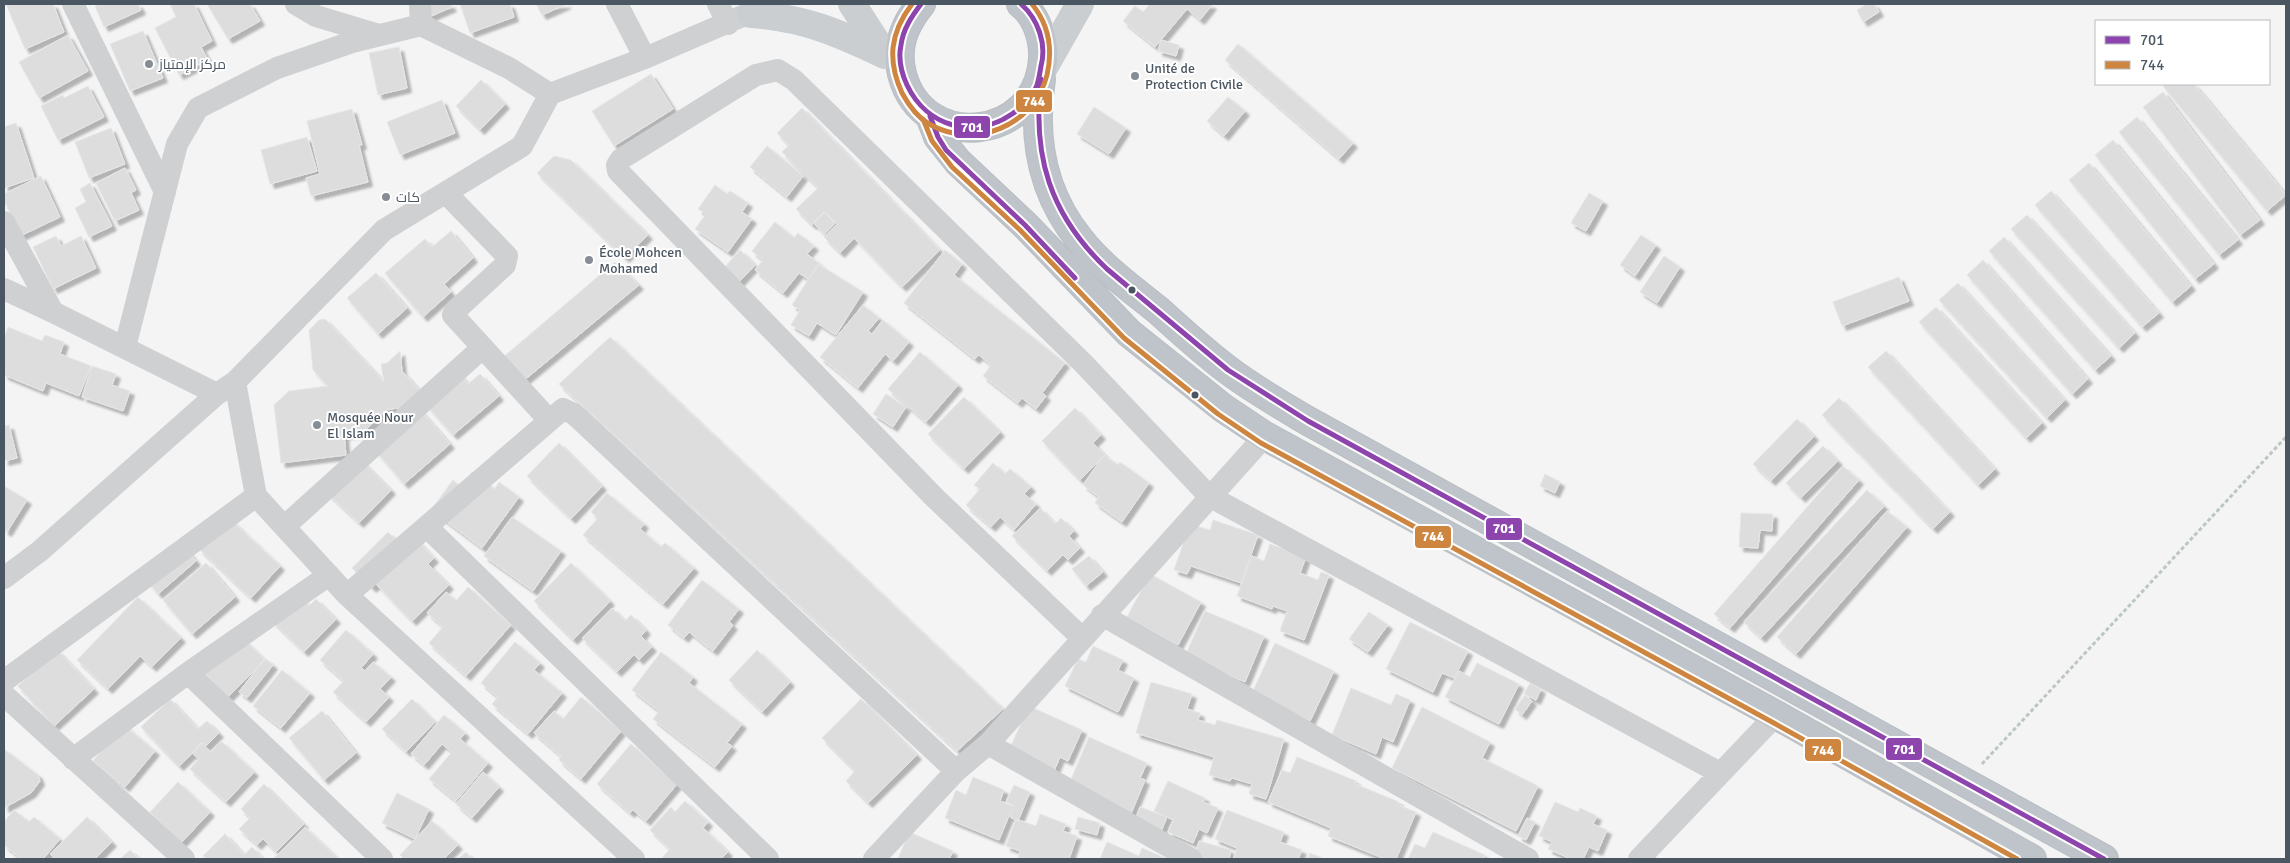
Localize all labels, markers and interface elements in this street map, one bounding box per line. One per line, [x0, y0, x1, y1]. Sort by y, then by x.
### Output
legend [2095, 20, 2270, 85]
text: 701 [2140, 31, 2164, 49]
place label: مركز الإمتياز [158, 56, 226, 73]
text: 744 [2140, 56, 2164, 74]
marker: مركز الإمتياز [143, 58, 155, 70]
place label: Unité de Protection Civile [1145, 60, 1243, 93]
marker: Unité de Protection Civile [1129, 70, 1141, 82]
line badge: 744 [1015, 89, 1053, 113]
text: 744 [1023, 93, 1046, 110]
line badge: 701 [953, 115, 991, 139]
text: 701 [961, 119, 984, 136]
place label: كات [396, 189, 420, 206]
marker: كات [380, 191, 392, 203]
place label: École Mohcen Mohamed [599, 244, 682, 277]
marker: École Mohcen Mohamed [583, 254, 595, 266]
unlabelled marker [1127, 285, 1137, 295]
unlabelled marker [1190, 390, 1200, 400]
place label: Mosquée Nour El Islam [327, 409, 414, 442]
marker: Mosquée Nour El Islam [311, 419, 323, 431]
line badge: 701 [1485, 517, 1523, 541]
text: 701 [1493, 520, 1516, 537]
line badge: 744 [1414, 525, 1452, 549]
text: 744 [1422, 528, 1445, 545]
line badge: 701 [1885, 737, 1923, 761]
line badge: 744 [1804, 738, 1842, 762]
text: 701 [1893, 741, 1916, 758]
text: 744 [1812, 742, 1835, 759]

